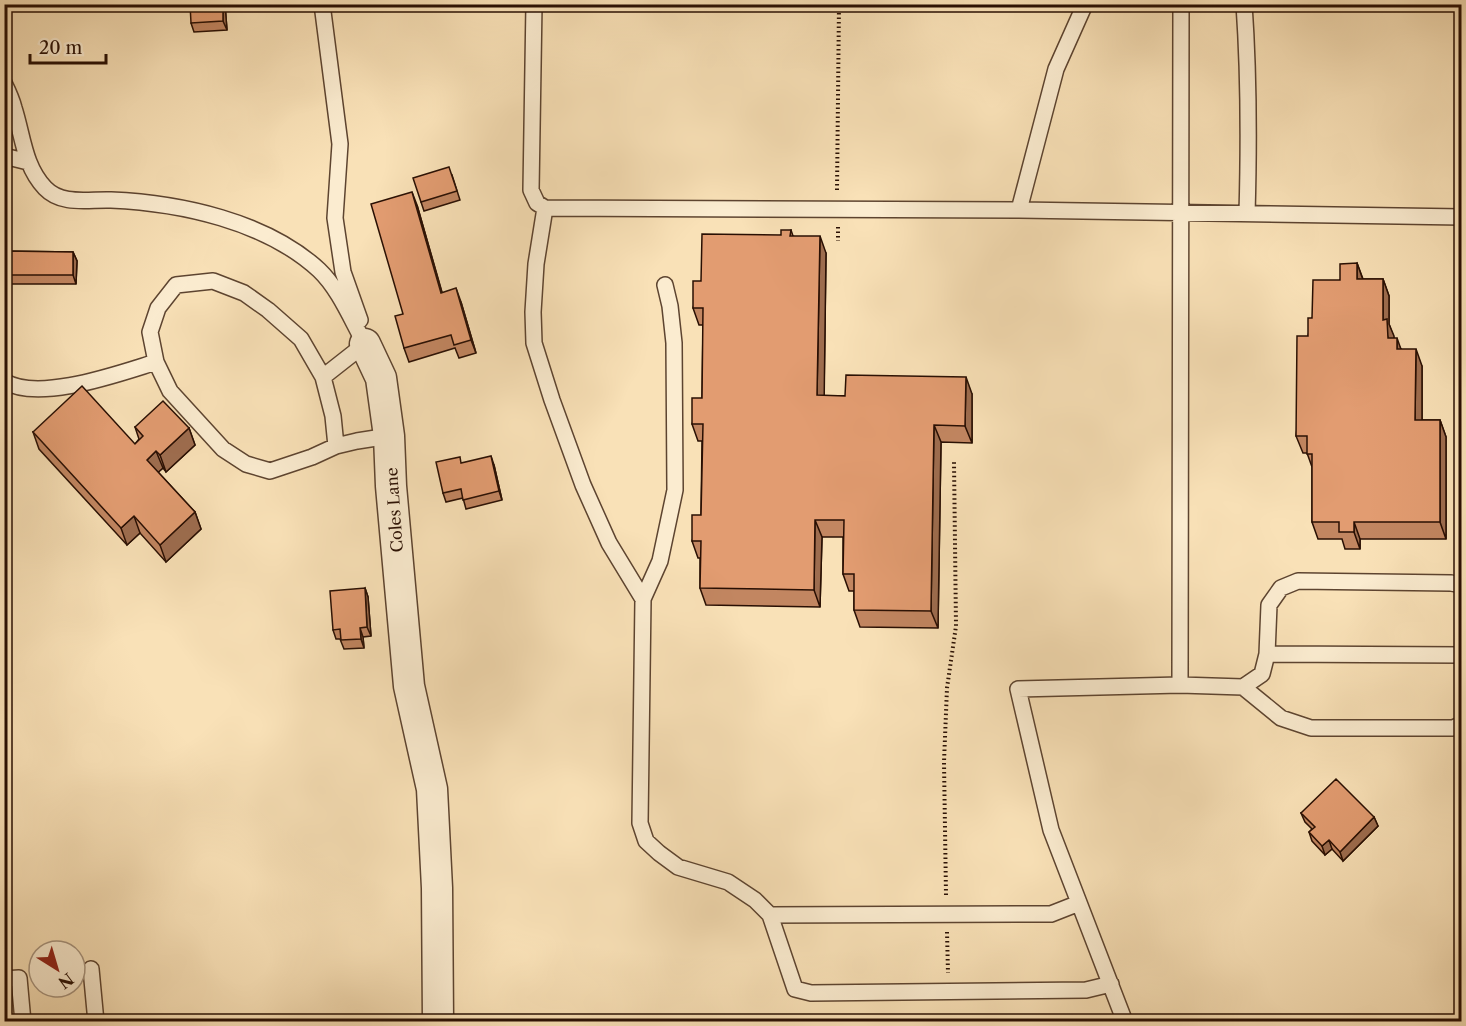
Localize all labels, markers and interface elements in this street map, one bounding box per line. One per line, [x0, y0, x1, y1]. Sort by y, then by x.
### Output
scale bar [30, 27, 106, 65]
text: 20 m [39, 37, 83, 59]
street label: Coles Lane [381, 467, 407, 553]
north arrow [27, 939, 87, 999]
text: N [54, 969, 78, 993]

